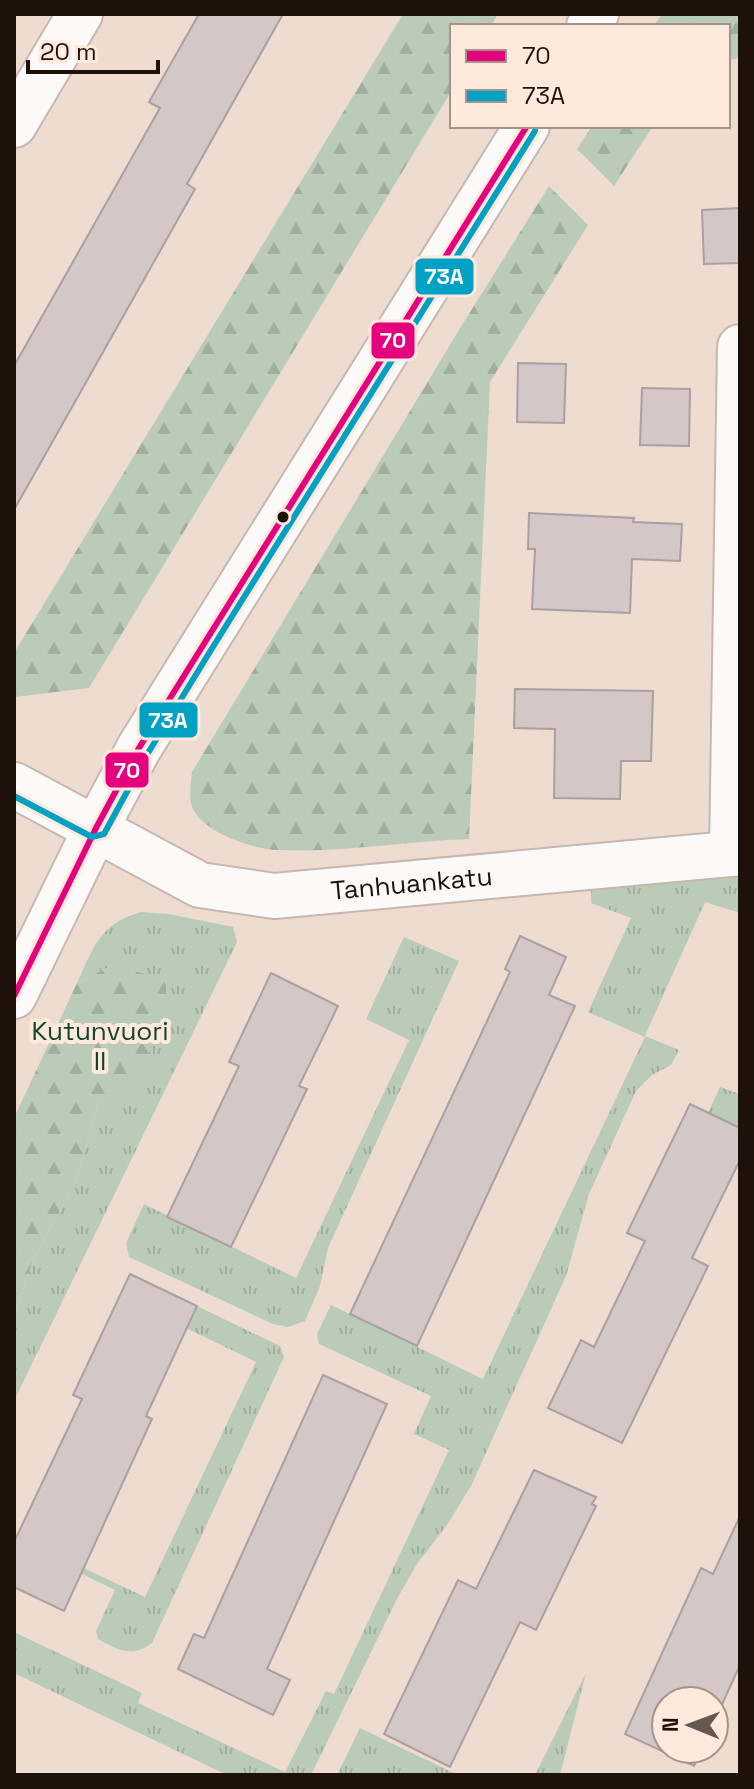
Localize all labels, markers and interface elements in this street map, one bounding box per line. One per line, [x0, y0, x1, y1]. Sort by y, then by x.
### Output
scale bar [28, 24, 158, 74]
legend [450, 24, 730, 128]
text: 20 m [40, 36, 97, 67]
text: 70 [522, 40, 551, 71]
text: 73A [522, 80, 565, 111]
line badge: 73A [414, 257, 475, 296]
text: 73A [424, 262, 464, 290]
line badge: 70 [370, 321, 416, 360]
text: 70 [380, 326, 406, 354]
unlabelled marker [275, 509, 291, 525]
line badge: 73A [138, 701, 199, 739]
text: 73A [148, 706, 188, 734]
line badge: 70 [104, 751, 150, 789]
text: 70 [114, 756, 140, 784]
street label: Tanhuankatu [329, 859, 494, 908]
park label: Kutunvuori II [31, 1014, 169, 1078]
north arrow [650, 1685, 730, 1765]
text: N [656, 1717, 684, 1732]

